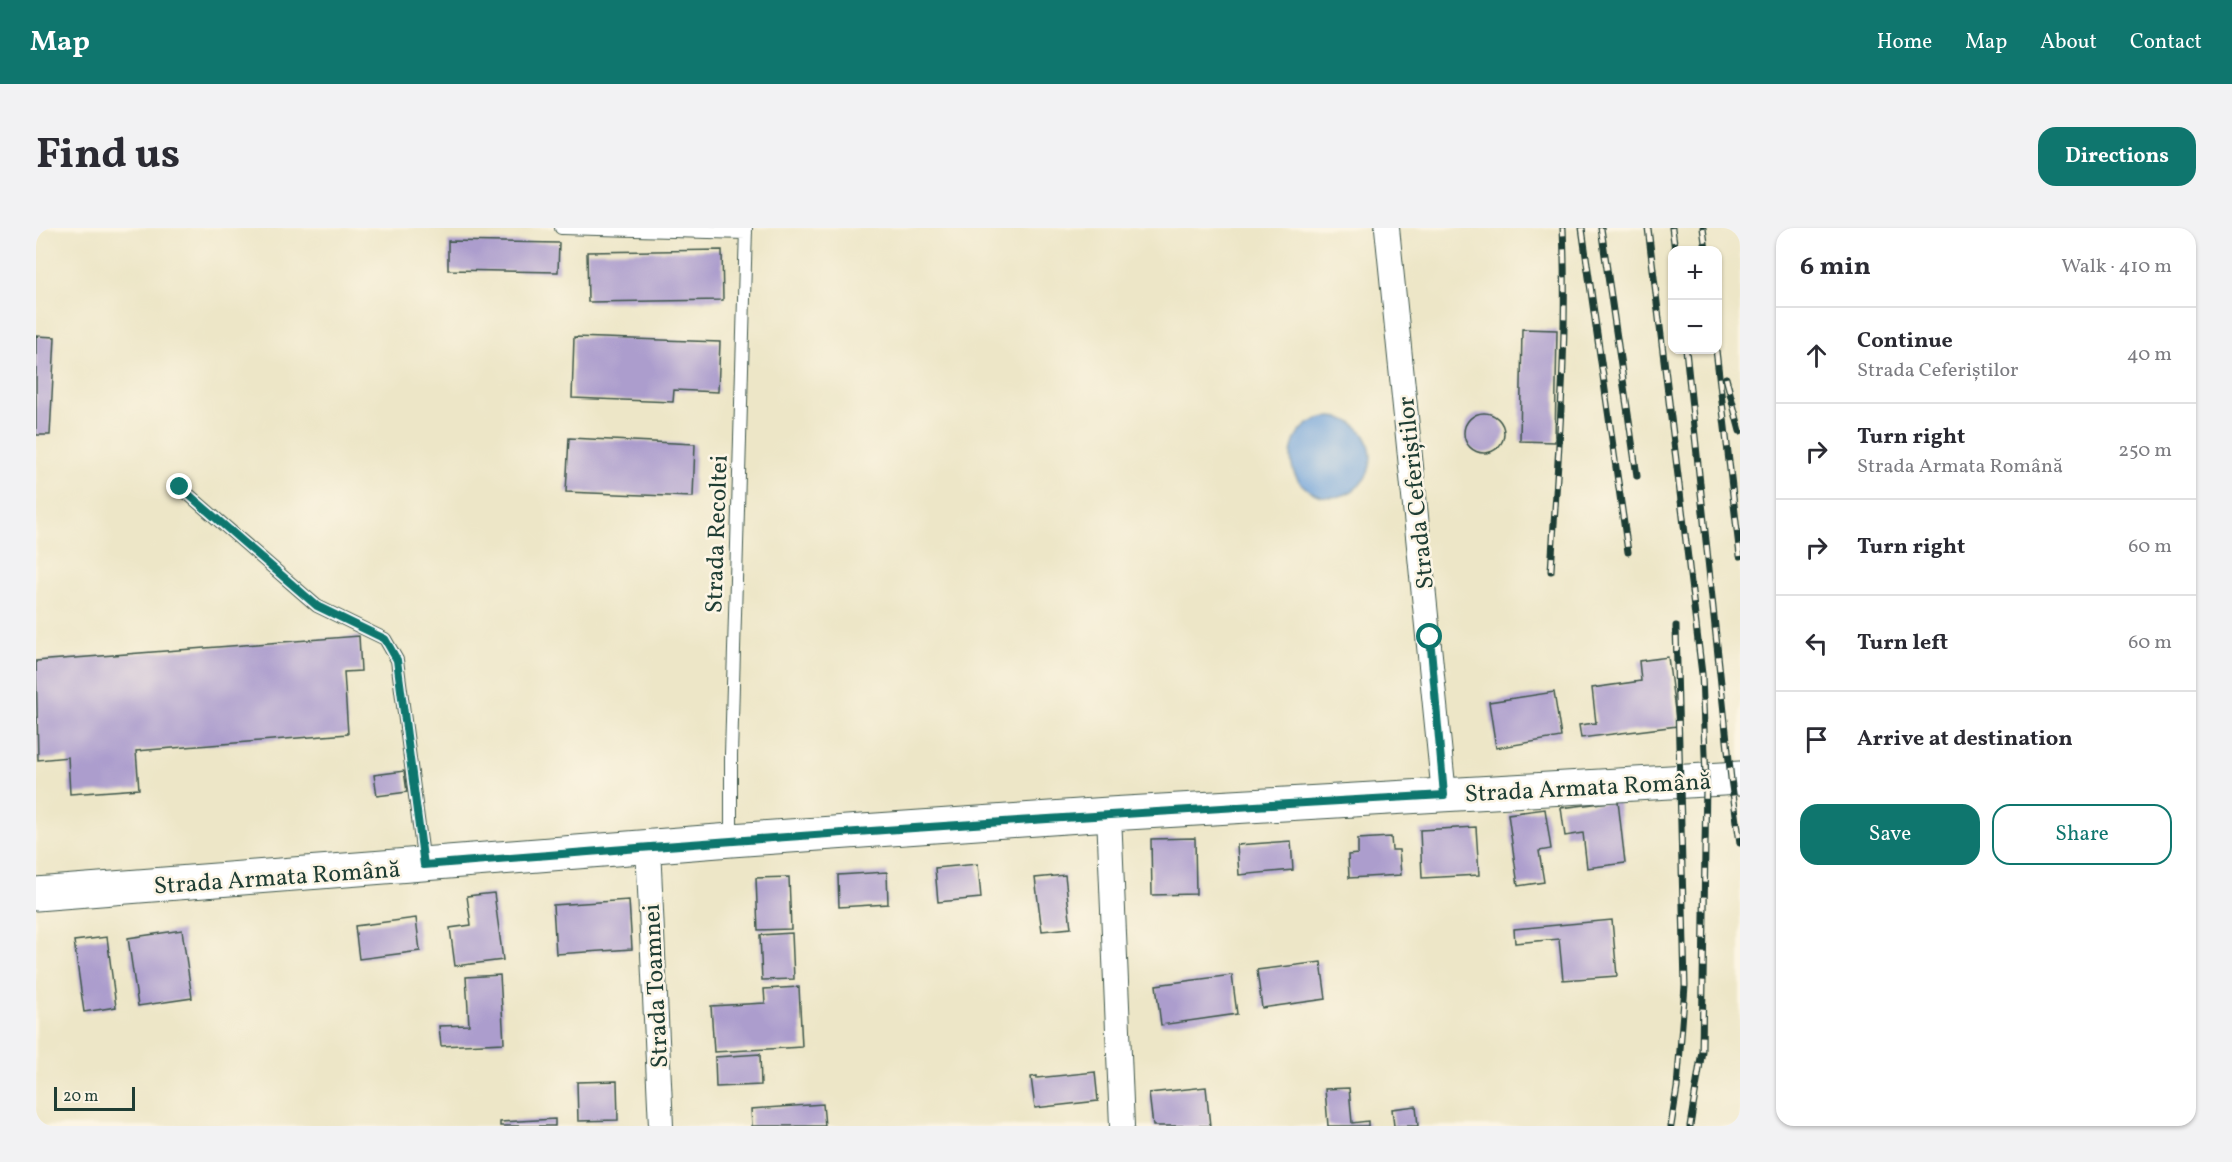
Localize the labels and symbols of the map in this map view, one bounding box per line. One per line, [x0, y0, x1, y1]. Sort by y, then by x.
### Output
street label: Strada Ceferiștilor [1390, 395, 1444, 591]
street label: Strada Recoltei [698, 454, 738, 614]
route end [166, 473, 192, 499]
route start [1416, 623, 1442, 649]
street label: Strada Armata Română [1464, 766, 1712, 812]
street label: Strada Armata Română [153, 853, 402, 905]
street label: Strada Toamnei [636, 903, 678, 1069]
scale bar [54, 1084, 135, 1112]

